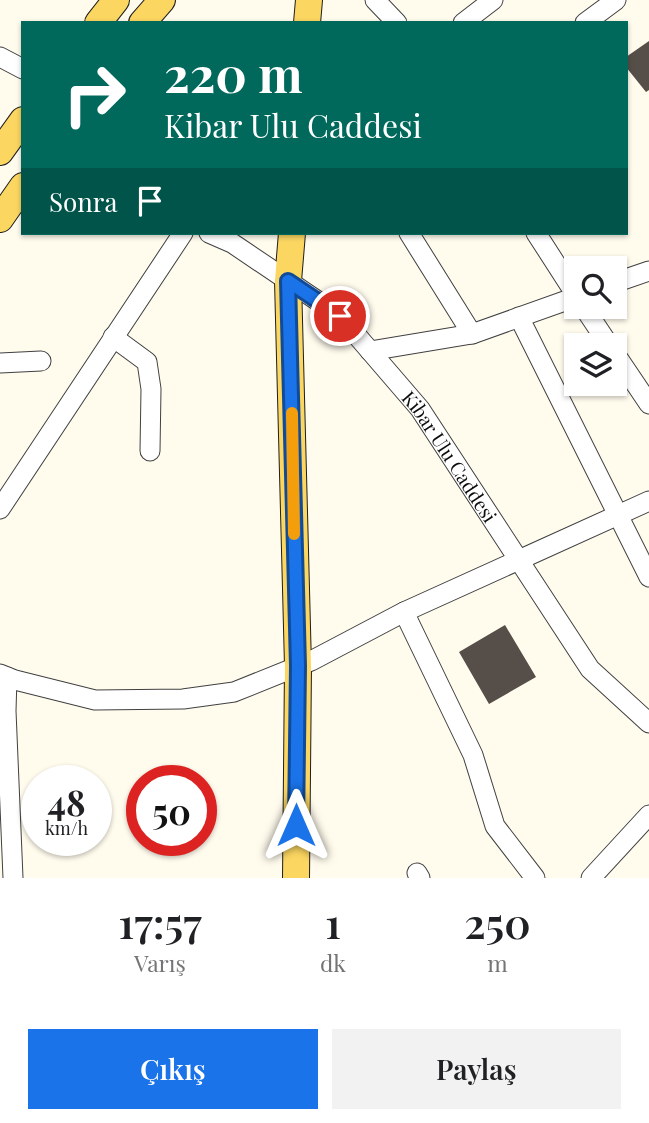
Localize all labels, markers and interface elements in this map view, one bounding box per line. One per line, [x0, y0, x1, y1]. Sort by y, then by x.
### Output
text: 220 m [164, 40, 303, 105]
icon: right [49, 49, 140, 140]
text: Kibar Ulu Caddesi [164, 103, 422, 146]
icon: arrive [131, 182, 169, 220]
text: Sonra [49, 184, 117, 219]
map controls [564, 256, 627, 396]
button: search [564, 256, 627, 319]
pin [310, 286, 370, 346]
icon: arrive [321, 297, 359, 335]
button: layers [564, 333, 627, 396]
street label: Kibar Ulu Caddesi [397, 385, 504, 527]
speed limit sign: 50 [126, 765, 217, 856]
text: 48 [47, 778, 86, 825]
position arrow [259, 788, 333, 862]
text: km/h [45, 816, 88, 840]
text: 17:57 [118, 894, 202, 950]
text: 1 [325, 894, 341, 950]
text: 250 [464, 894, 531, 950]
text: Varış [134, 947, 186, 978]
text: dk [320, 947, 346, 978]
text: m [487, 947, 508, 978]
button: Çıkış [28, 1029, 318, 1109]
button: Paylaş [332, 1029, 621, 1109]

